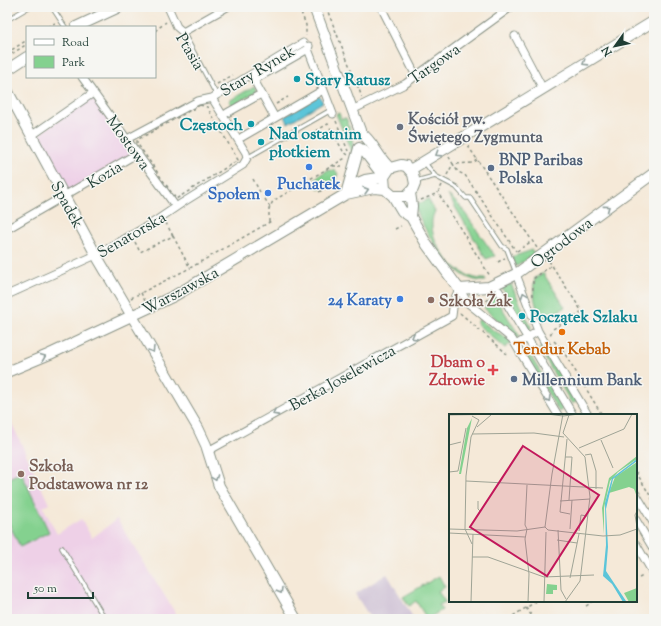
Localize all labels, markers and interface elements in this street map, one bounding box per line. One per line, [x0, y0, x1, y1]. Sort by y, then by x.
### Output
legend [26, 26, 156, 78]
north arrow [595, 26, 635, 66]
street label: Ptasia [169, 29, 209, 76]
text: Road [62, 34, 89, 52]
street label: Targowa [405, 39, 466, 91]
street label: Stary Rynek [217, 41, 300, 104]
text: N [598, 43, 617, 60]
text: Park [62, 54, 85, 72]
one-way arrow [582, 59, 589, 66]
place label: Stary Ratusz [305, 70, 390, 93]
marker: Stary Ratusz [292, 74, 302, 84]
place label: Kościół pw. Świętego Zygmunta [408, 109, 543, 150]
street label: Mostowa [99, 111, 155, 176]
place label: Częstoch [180, 115, 244, 138]
marker: Częstoch [246, 119, 256, 129]
marker: Kościół pw. Świętego Zygmunta [395, 122, 405, 132]
place label: Nad ostatnim płotkiem [269, 124, 362, 165]
marker: Nad ostatnim płotkiem [256, 137, 266, 147]
one-way arrow [435, 149, 442, 156]
place label: BNP Paribas Polska [499, 150, 583, 191]
street label: Kozia [83, 156, 128, 196]
marker: Puchatek [304, 162, 314, 172]
marker: BNP Paribas Polska [486, 163, 496, 173]
place label: Puchatek [277, 174, 341, 197]
street label: Spadek [44, 178, 88, 233]
place label: Społem [208, 184, 261, 207]
one-way arrow [362, 186, 369, 195]
marker: Społem [263, 188, 273, 198]
one-way arrow [603, 206, 610, 213]
street label: Senatorska [93, 207, 172, 265]
street label: Ogrodowa [527, 213, 599, 275]
street label: Warszawska [139, 262, 224, 322]
place label: 24 Karaty [328, 290, 392, 313]
place label: Szkoła Żak [439, 290, 512, 314]
one-way arrow [520, 292, 529, 299]
marker: 24 Karaty [395, 294, 405, 304]
marker: Szkoła Żak [426, 295, 436, 305]
place label: Początek Szlaku [530, 307, 638, 330]
marker: Początek Szlaku [517, 311, 527, 321]
marker: Tendur Kebab [557, 327, 567, 337]
one-way arrow [411, 333, 418, 340]
place label: Tendur Kebab [514, 339, 611, 362]
street label: Berka Joselewicza [286, 340, 401, 418]
one-way arrow [147, 346, 155, 353]
place label: Dbam o Zdrowie [429, 352, 486, 393]
one-way arrow [39, 354, 47, 362]
marker: Dbam o Zdrowie [488, 365, 498, 375]
place label: Millennium Bank [522, 370, 643, 393]
marker: Millennium Bank [509, 374, 519, 384]
one-way arrow [543, 395, 551, 402]
one-way arrow [272, 409, 279, 416]
inset map [449, 414, 637, 602]
place label: Szkoła Podstawowa nr 12 [29, 456, 149, 497]
marker: Szkoła Podstawowa nr 12 [16, 469, 26, 479]
one-way arrow [211, 474, 219, 481]
scale bar [28, 574, 93, 600]
text: 50 m [33, 580, 57, 598]
one-way arrow [275, 587, 282, 594]

